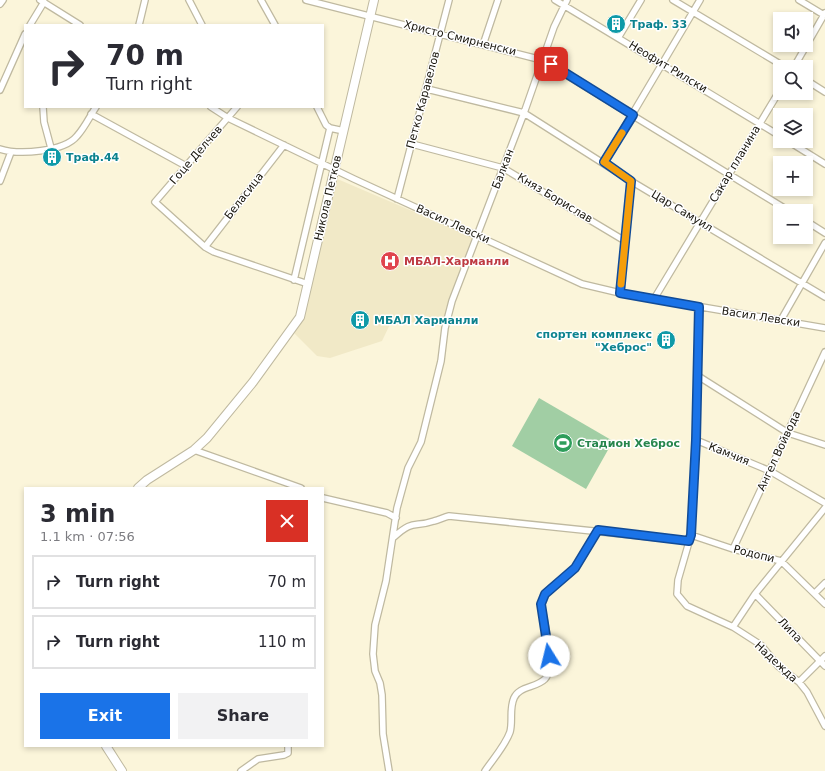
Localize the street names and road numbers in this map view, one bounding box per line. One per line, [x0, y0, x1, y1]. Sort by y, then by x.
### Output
street label: Христо Смирненски [402, 18, 518, 58]
street label: Неофит Рилски [627, 39, 709, 95]
street label: Петко Каравелов [404, 50, 442, 150]
street label: Гоце Делчев [167, 123, 225, 187]
street label: Сакар планина [707, 123, 763, 205]
street label: Балкан [489, 147, 517, 191]
street label: Никола Петков [312, 154, 344, 242]
street label: Беласица [222, 170, 266, 222]
street label: Княз Борислав [515, 170, 595, 226]
street label: Цар Самуил [649, 188, 715, 234]
street label: Васил Левски [414, 202, 492, 246]
street label: Васил Левски [721, 304, 801, 330]
street label: Ангел Войвода [755, 409, 803, 493]
street label: Камчия [707, 440, 751, 468]
street label: Родопи [732, 543, 776, 565]
street label: Липа [775, 615, 805, 645]
street label: Надежда [752, 639, 800, 685]

